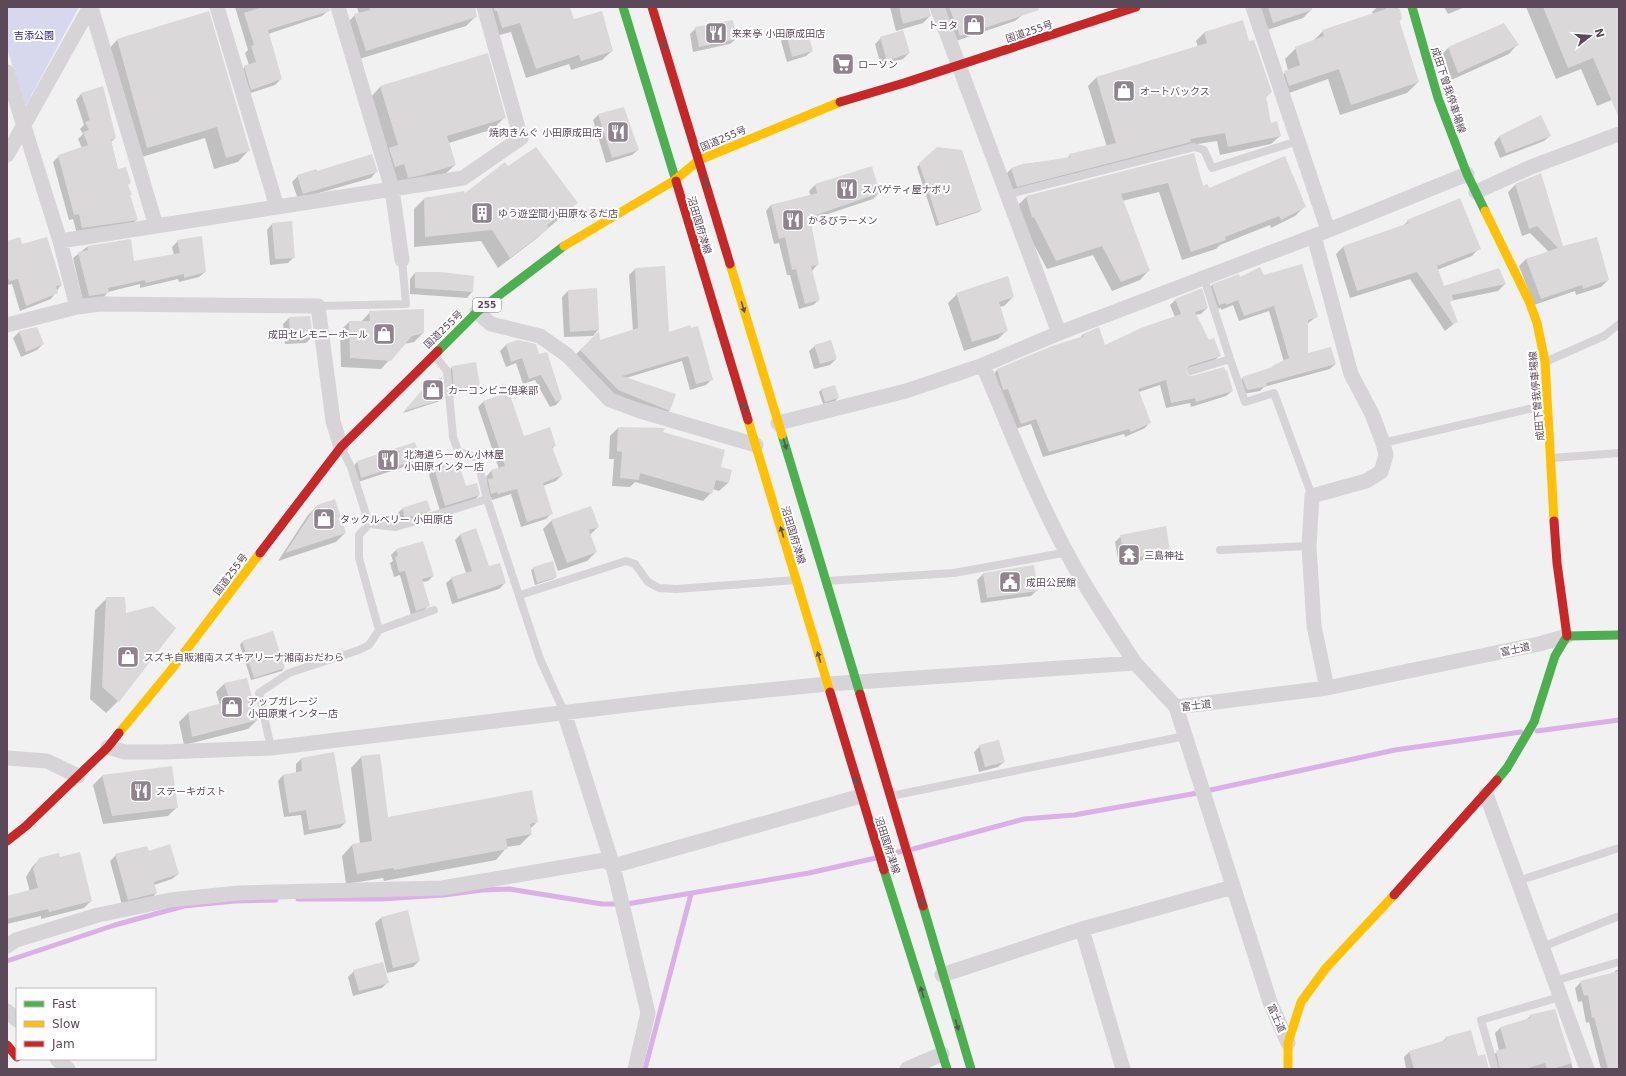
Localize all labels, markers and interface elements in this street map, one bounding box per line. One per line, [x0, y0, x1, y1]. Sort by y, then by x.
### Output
shop icon: トヨタ [961, 12, 987, 38]
north arrow [1570, 16, 1610, 56]
street label: 国道255号 [1004, 19, 1054, 44]
restaurant icon: 来来亭 小田原成田店 [703, 20, 729, 46]
place label: トヨタ [928, 20, 958, 31]
text: N [1592, 27, 1607, 40]
place label: 来来亭 小田原成田店 [732, 28, 825, 39]
park label: 吉添公園 [14, 30, 54, 41]
one-way arrow [661, 39, 667, 51]
street label: 成田下曽我停車場線 [1429, 46, 1468, 135]
supermarket icon: ローソン [830, 51, 856, 77]
place label: ローソン [858, 59, 898, 70]
shop icon: オートバックス [1111, 78, 1137, 104]
place label: オートバックス [1140, 86, 1210, 97]
restaurant icon: 焼肉きんぐ 小田原成田店 [605, 119, 631, 145]
street label: 国道255号 [698, 124, 748, 153]
place label: 焼肉きんぐ 小田原成田店 [489, 127, 602, 138]
one-way arrow [703, 176, 709, 188]
restaurant icon: スパゲティ屋ナポリ [834, 176, 860, 202]
place label: スパゲティ屋ナポリ [862, 184, 951, 195]
street label: 沼田国府津線 [685, 195, 714, 255]
building icon: ゆう遊空間小田原なるだ店 [469, 200, 495, 226]
restaurant icon: かるびラーメン [780, 207, 806, 233]
place label: ゆう遊空間小田原なるだ店 [498, 208, 618, 219]
place label: かるびラーメン [808, 215, 878, 226]
road number: 255 [473, 298, 501, 312]
one-way arrow [740, 301, 746, 313]
street label: 国道255号 [422, 308, 465, 350]
shop icon: 成田セレモニーホール [371, 321, 397, 347]
place label: 成田セレモニーホール [268, 329, 368, 340]
street label: 成田下曽我停車場線 [1527, 351, 1546, 441]
shop icon: カーコンビニ倶楽部 [420, 377, 446, 403]
place label: カーコンビニ倶楽部 [448, 385, 538, 396]
one-way arrow [742, 402, 748, 414]
one-way arrow [782, 439, 788, 451]
restaurant icon: 北海道らーめん小林屋 小田原インター店 [375, 447, 401, 473]
place label: 北海道らーめん小林屋 小田原インター店 [404, 449, 504, 472]
street label: 沼田国府津線 [779, 505, 808, 565]
shop icon: タックルベリー 小田原店 [311, 506, 337, 532]
place label: タックルベリー 小田原店 [340, 514, 453, 525]
one-way arrow [779, 526, 785, 538]
temple icon: 三島神社 [1116, 542, 1142, 568]
place label: 三島神社 [1144, 550, 1184, 561]
street label: 国道255号 [211, 551, 250, 597]
public building icon: 成田公民館 [997, 569, 1023, 595]
place label: 成田公民館 [1026, 577, 1076, 588]
street label: 富士道 [1499, 641, 1531, 658]
shop icon: スズキ自販湘南スズキアリーナ湘南おだわら [115, 644, 141, 670]
one-way arrow [816, 651, 822, 663]
place label: スズキ自販湘南スズキアリーナ湘南おだわら [144, 652, 344, 663]
shop icon: アップガレージ 小田原東インター店 [219, 694, 245, 720]
place label: アップガレージ 小田原東インター店 [248, 696, 338, 719]
street label: 富士道 [1181, 698, 1212, 713]
one-way arrow [853, 775, 859, 787]
restaurant icon: ステーキガスト [128, 778, 154, 804]
place label: ステーキガスト [156, 786, 226, 797]
street label: 沼田国府津線 [873, 815, 902, 875]
one-way arrow [919, 894, 925, 907]
one-way arrow [919, 985, 925, 997]
legend [16, 988, 156, 1060]
text: Fast [52, 997, 76, 1011]
street label: 富士道 [1265, 1002, 1288, 1034]
text: Slow [52, 1017, 80, 1031]
one-way arrow [954, 1020, 960, 1032]
text: Jam [51, 1037, 75, 1051]

